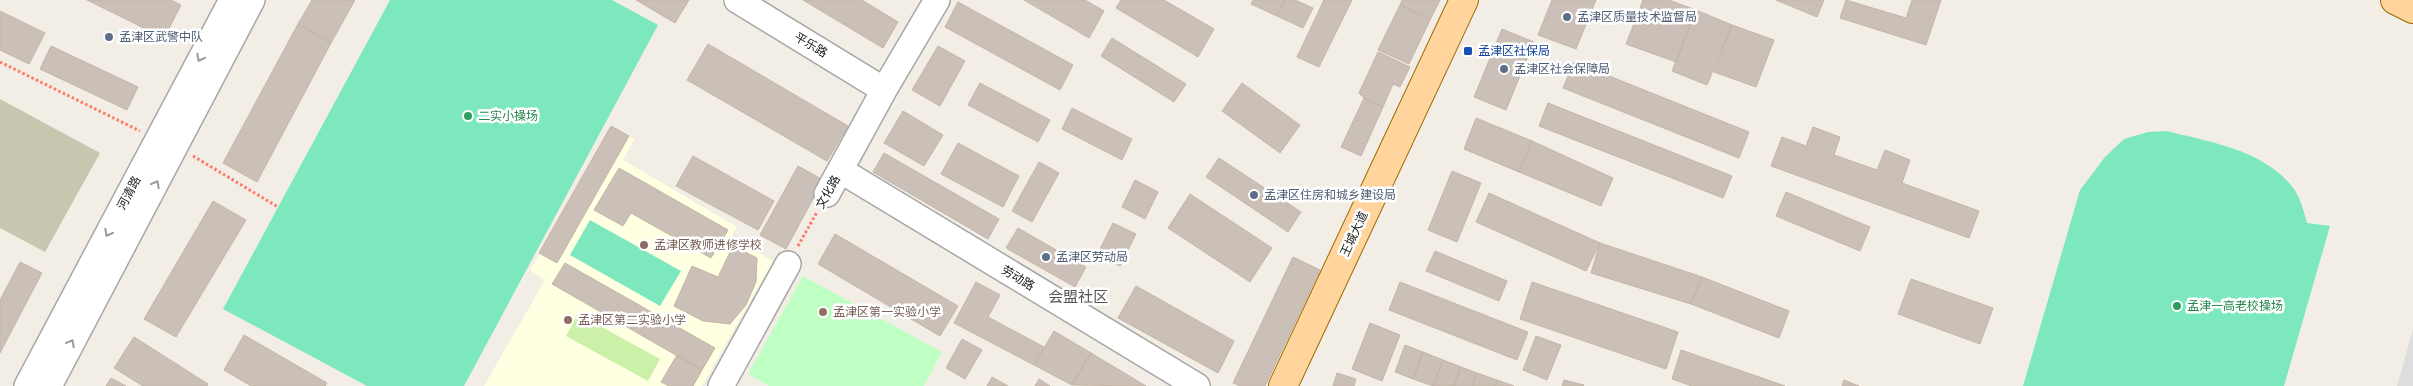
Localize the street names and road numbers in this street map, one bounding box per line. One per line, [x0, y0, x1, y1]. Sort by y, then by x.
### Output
street label: 平乐路 [792, 30, 830, 60]
street label: 文化路 [813, 173, 843, 211]
street label: 河清路 [114, 174, 144, 212]
street label: 王城大道 [1338, 209, 1370, 259]
street label: 劳动路 [999, 263, 1037, 293]

